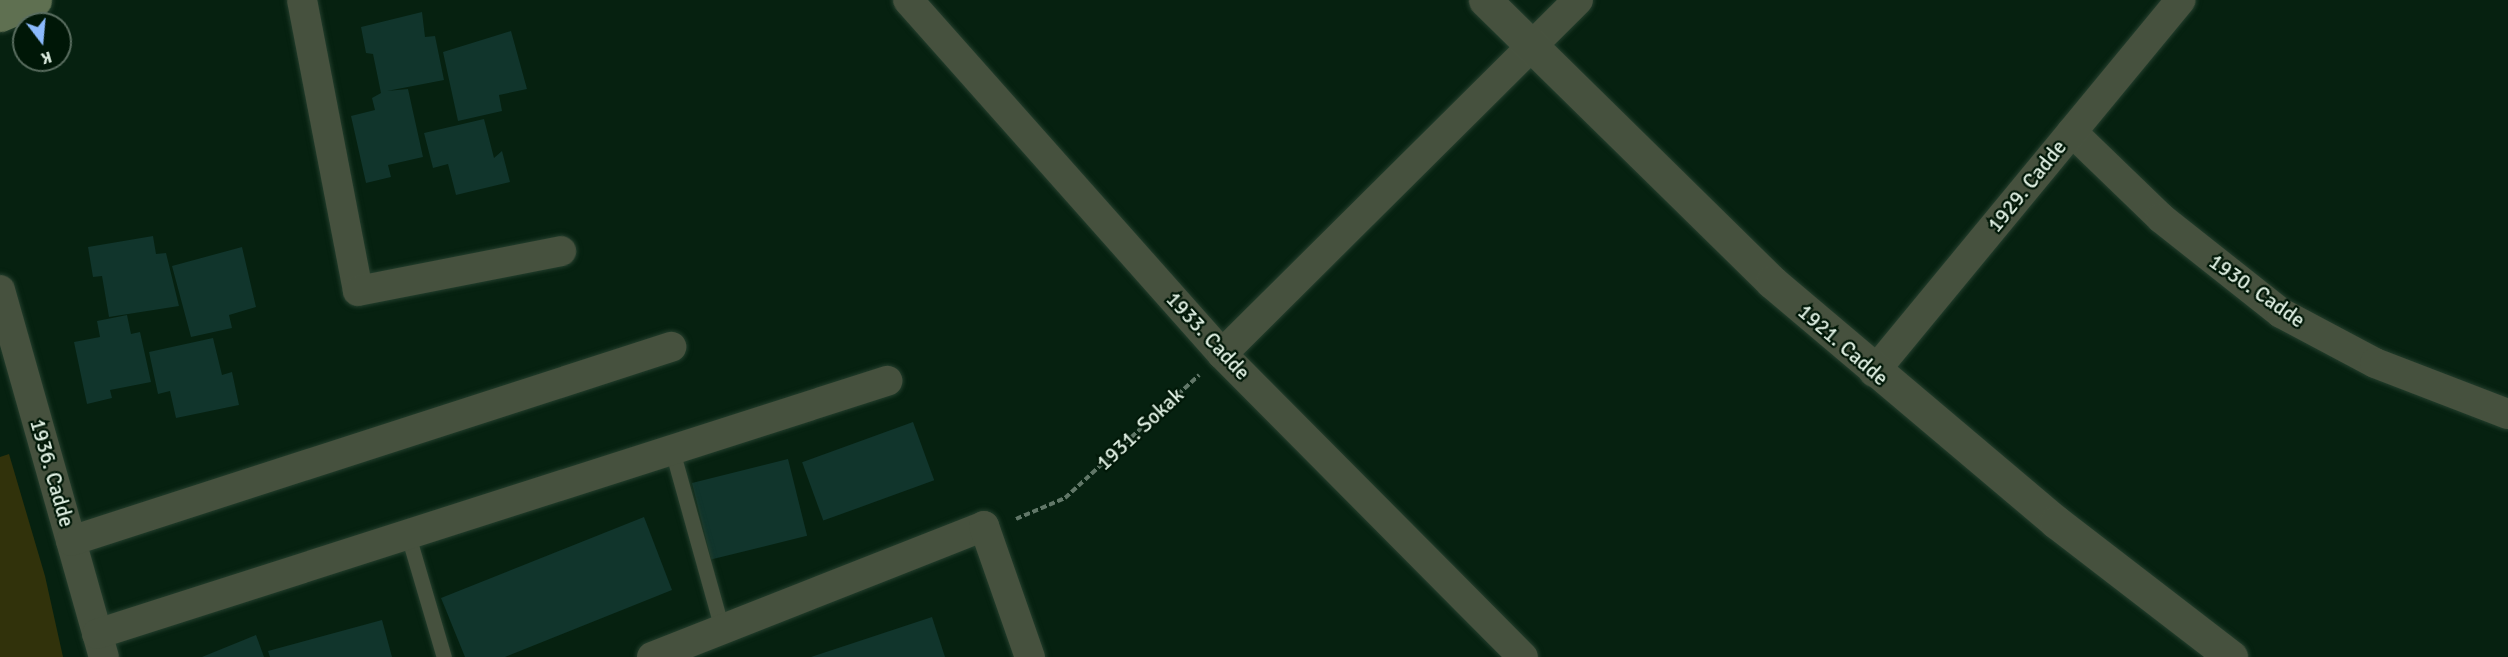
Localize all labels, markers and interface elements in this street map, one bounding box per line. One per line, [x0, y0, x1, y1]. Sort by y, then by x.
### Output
north arrow [12, 12, 72, 72]
text: K [39, 46, 54, 68]
street label: 1929. Cadde [1982, 135, 2072, 237]
street label: 1930. Cadde [2204, 249, 2310, 333]
street label: 1933. Cadde [1161, 287, 1255, 385]
street label: 1921. Cadde [1793, 299, 1893, 391]
street label: 1931. Sokak [1091, 382, 1189, 476]
street label: 1936. Cadde [25, 416, 79, 530]

